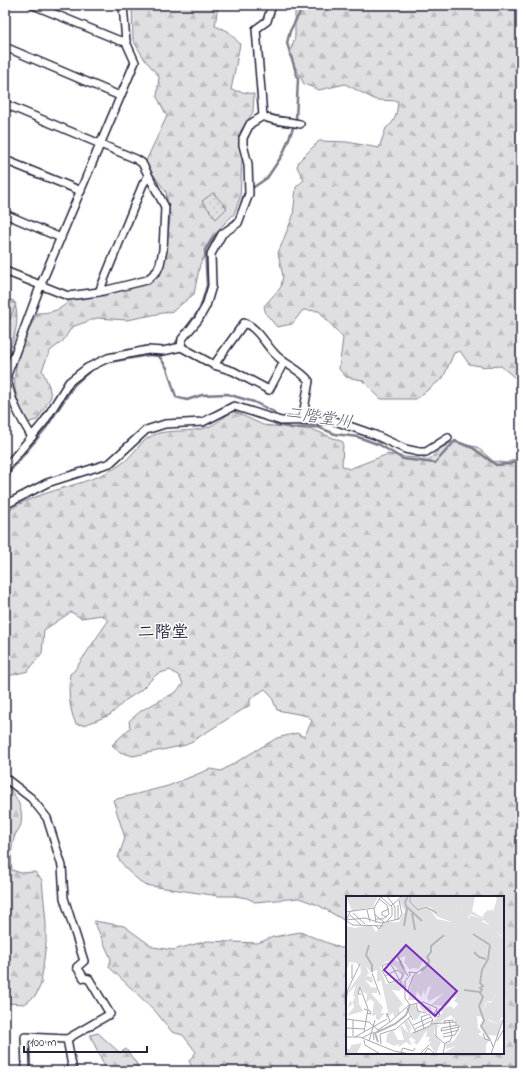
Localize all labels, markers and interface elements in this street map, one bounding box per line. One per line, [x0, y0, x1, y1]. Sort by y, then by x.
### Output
water label: 二階堂川 [283, 400, 355, 436]
district label: 二階堂 [138, 620, 189, 645]
inset map [346, 896, 504, 1054]
scale bar [24, 1028, 147, 1054]
text: 100 m [30, 1034, 57, 1052]

